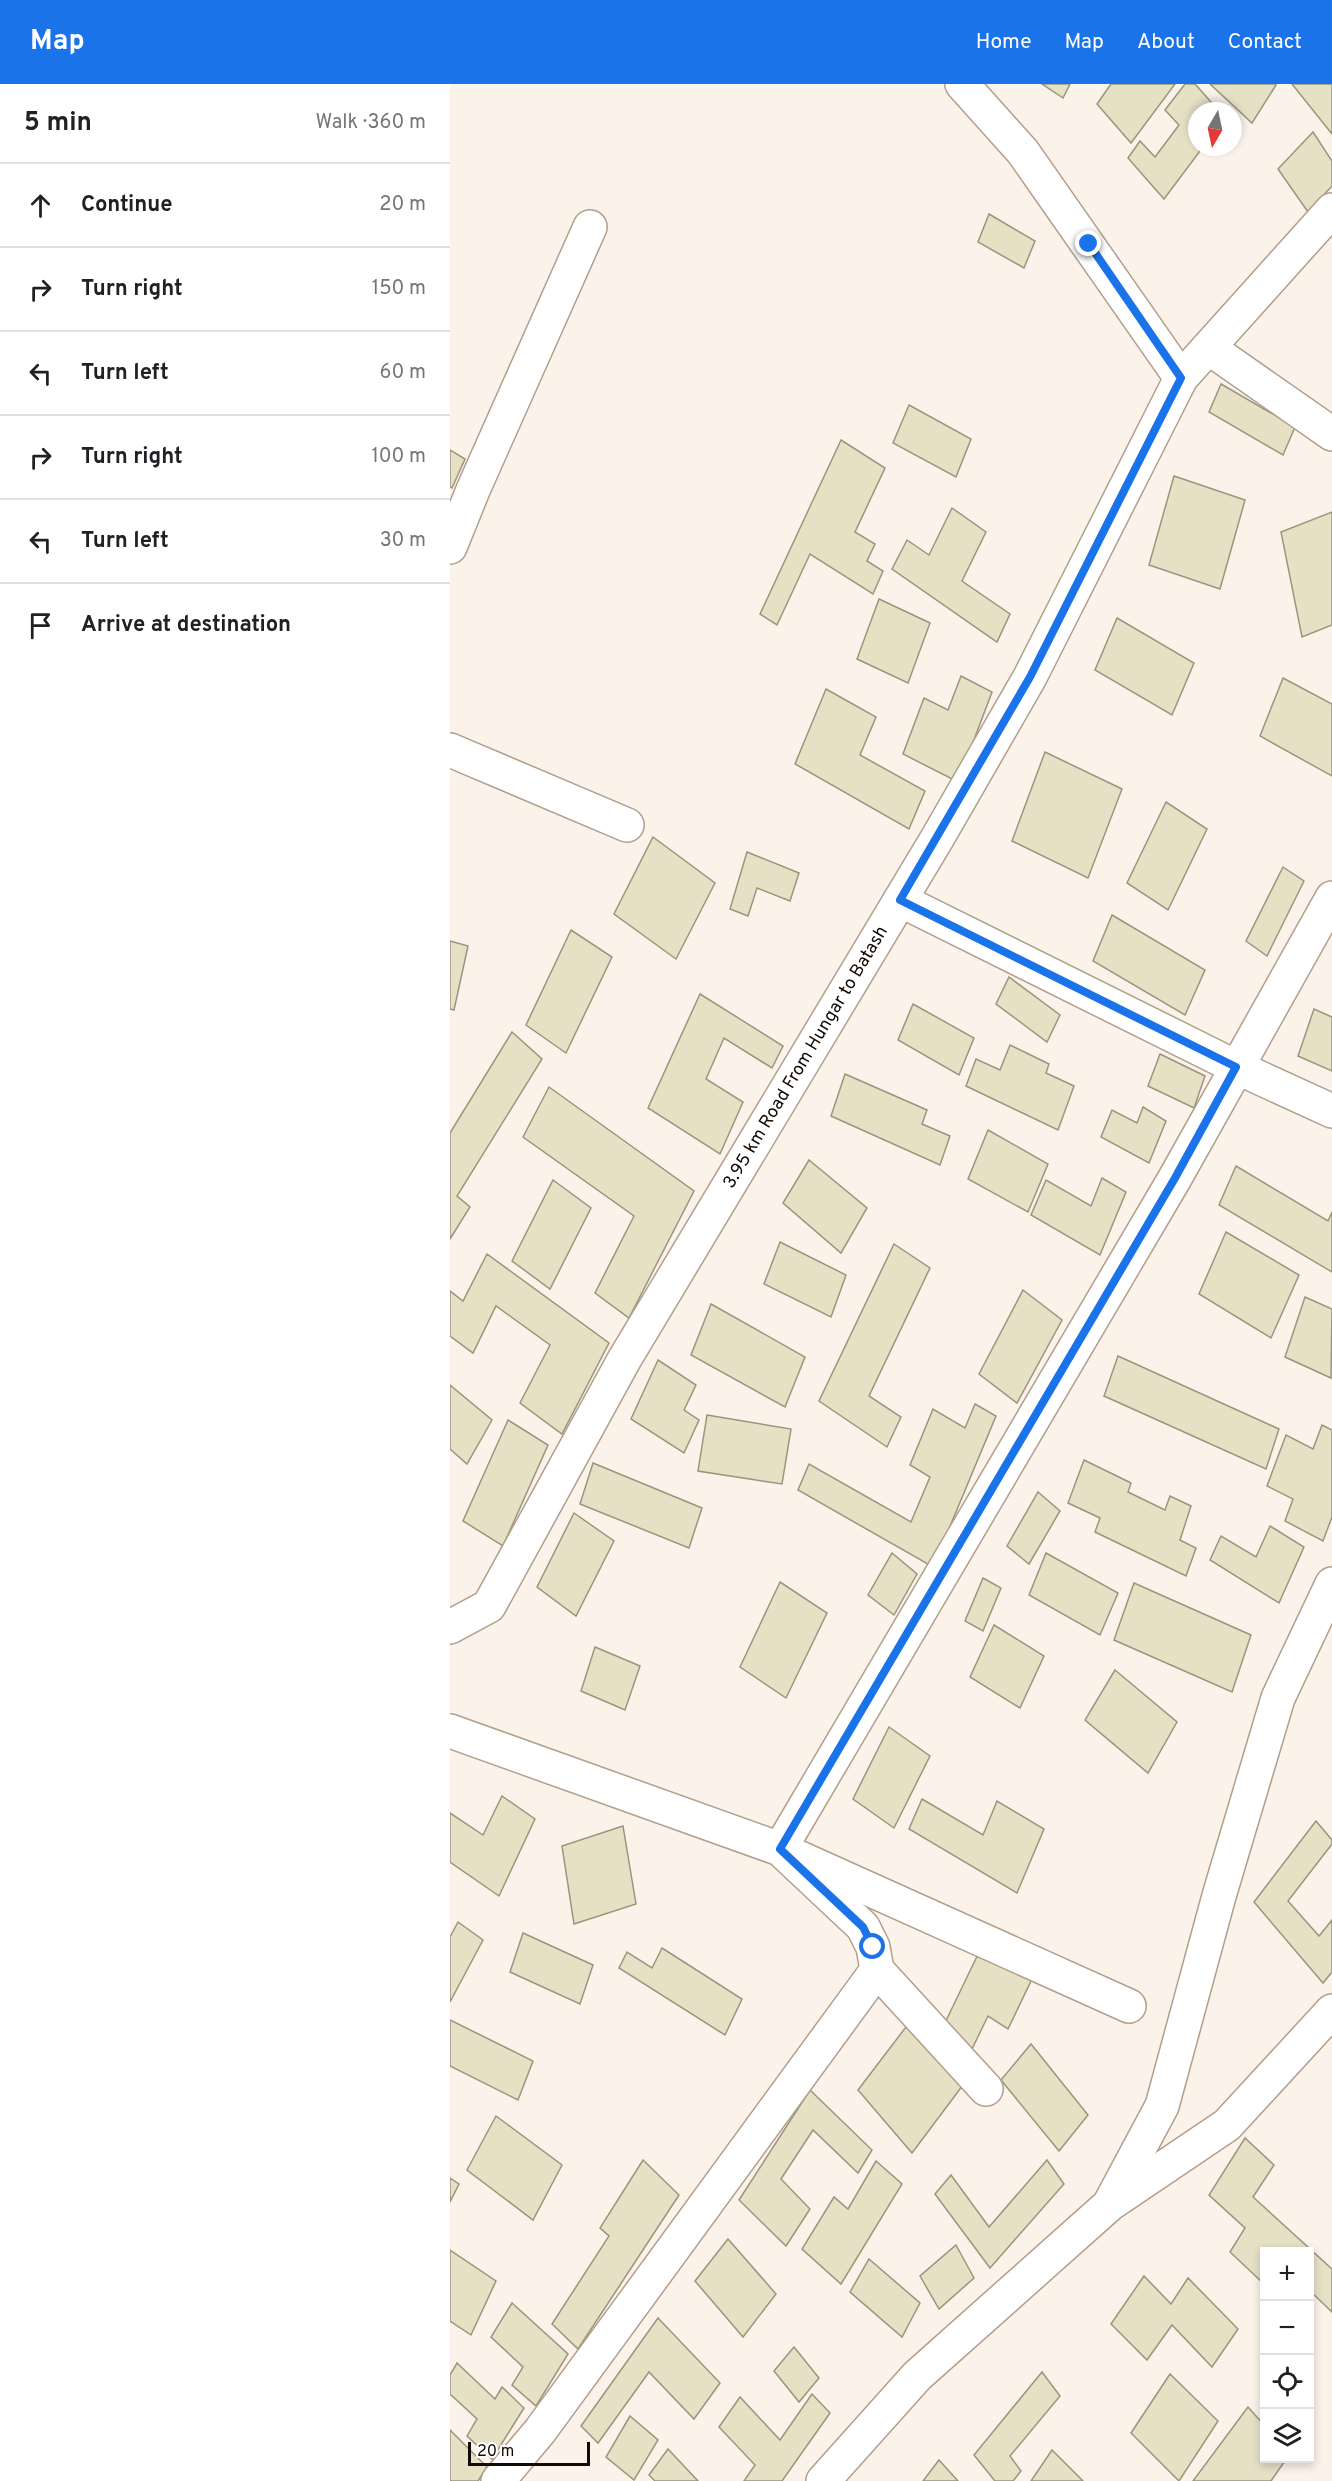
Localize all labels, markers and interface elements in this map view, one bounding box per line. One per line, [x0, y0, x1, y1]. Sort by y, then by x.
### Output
text: Map [30, 24, 85, 60]
text: Home [976, 29, 1032, 56]
text: Map [1065, 29, 1104, 56]
text: About [1137, 29, 1195, 56]
text: Contact [1228, 29, 1302, 56]
north arrow [1188, 102, 1242, 156]
text: 5 min [24, 107, 92, 140]
text: Walk · 360 m [315, 110, 426, 136]
icon: ahead [24, 189, 57, 222]
text: Continue [81, 192, 172, 219]
text: 20 m [379, 192, 426, 218]
route end [1075, 230, 1101, 256]
icon: right [24, 273, 57, 306]
text: Turn right [81, 276, 183, 303]
text: 150 m [372, 276, 426, 302]
icon: left [24, 357, 57, 390]
text: Turn left [81, 360, 169, 387]
text: 60 m [380, 360, 426, 386]
icon: right [24, 441, 57, 474]
text: Turn right [81, 444, 183, 471]
text: 100 m [371, 444, 426, 470]
icon: left [24, 525, 57, 558]
text: Turn left [81, 528, 169, 555]
text: 30 m [380, 528, 426, 554]
icon: arrive [24, 609, 57, 642]
text: Arrive at destination [81, 612, 291, 639]
street label: 3.95 km Road From Hungar to Batash [718, 922, 893, 1193]
route start [859, 1933, 885, 1959]
map controls [1260, 2247, 1314, 2463]
button: + [1260, 2247, 1314, 2301]
button: − [1260, 2301, 1314, 2355]
button: locate [1260, 2355, 1314, 2409]
button: layers [1260, 2409, 1314, 2463]
scale bar [468, 2439, 590, 2466]
text: 20 m [477, 2442, 514, 2462]

